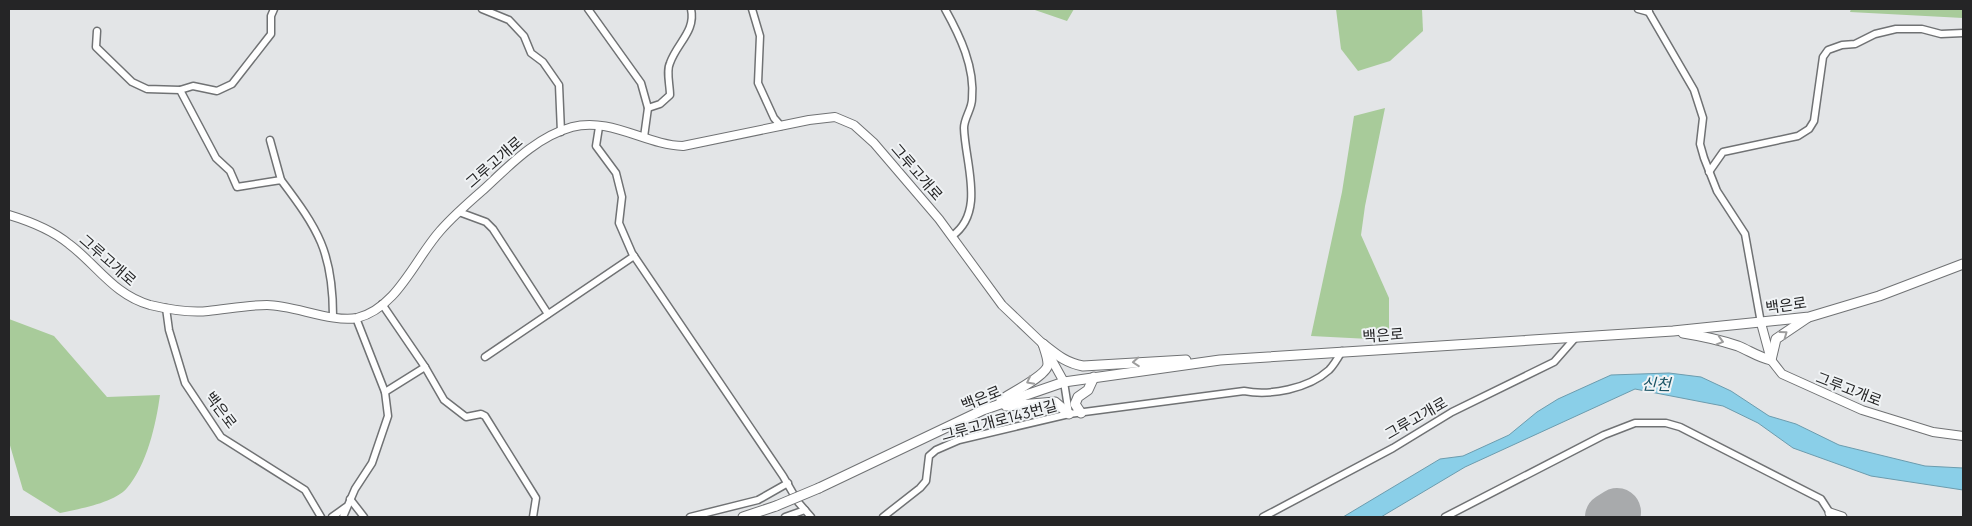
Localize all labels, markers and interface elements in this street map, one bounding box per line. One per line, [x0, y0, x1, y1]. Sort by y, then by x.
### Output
street label: 그루고개로 [461, 131, 527, 193]
street label: 그루고개로 [886, 139, 948, 205]
street label: 그루고개로 [75, 229, 141, 291]
street label: 백은로 [1764, 292, 1808, 318]
street label: 백은로 [1362, 323, 1404, 347]
one-way arrow [1778, 331, 1788, 340]
one-way arrow [1716, 335, 1724, 345]
one-way arrow [1132, 356, 1140, 367]
street label: 그루고개로 [1813, 367, 1885, 411]
water label: 신천 [1641, 373, 1673, 395]
one-way arrow [1026, 375, 1035, 385]
street label: 백은로 [958, 381, 1004, 415]
street label: 백은로 [200, 387, 242, 433]
street label: 그루고개로 [1381, 392, 1451, 444]
street label: 그루고개로143번길 [939, 394, 1059, 446]

